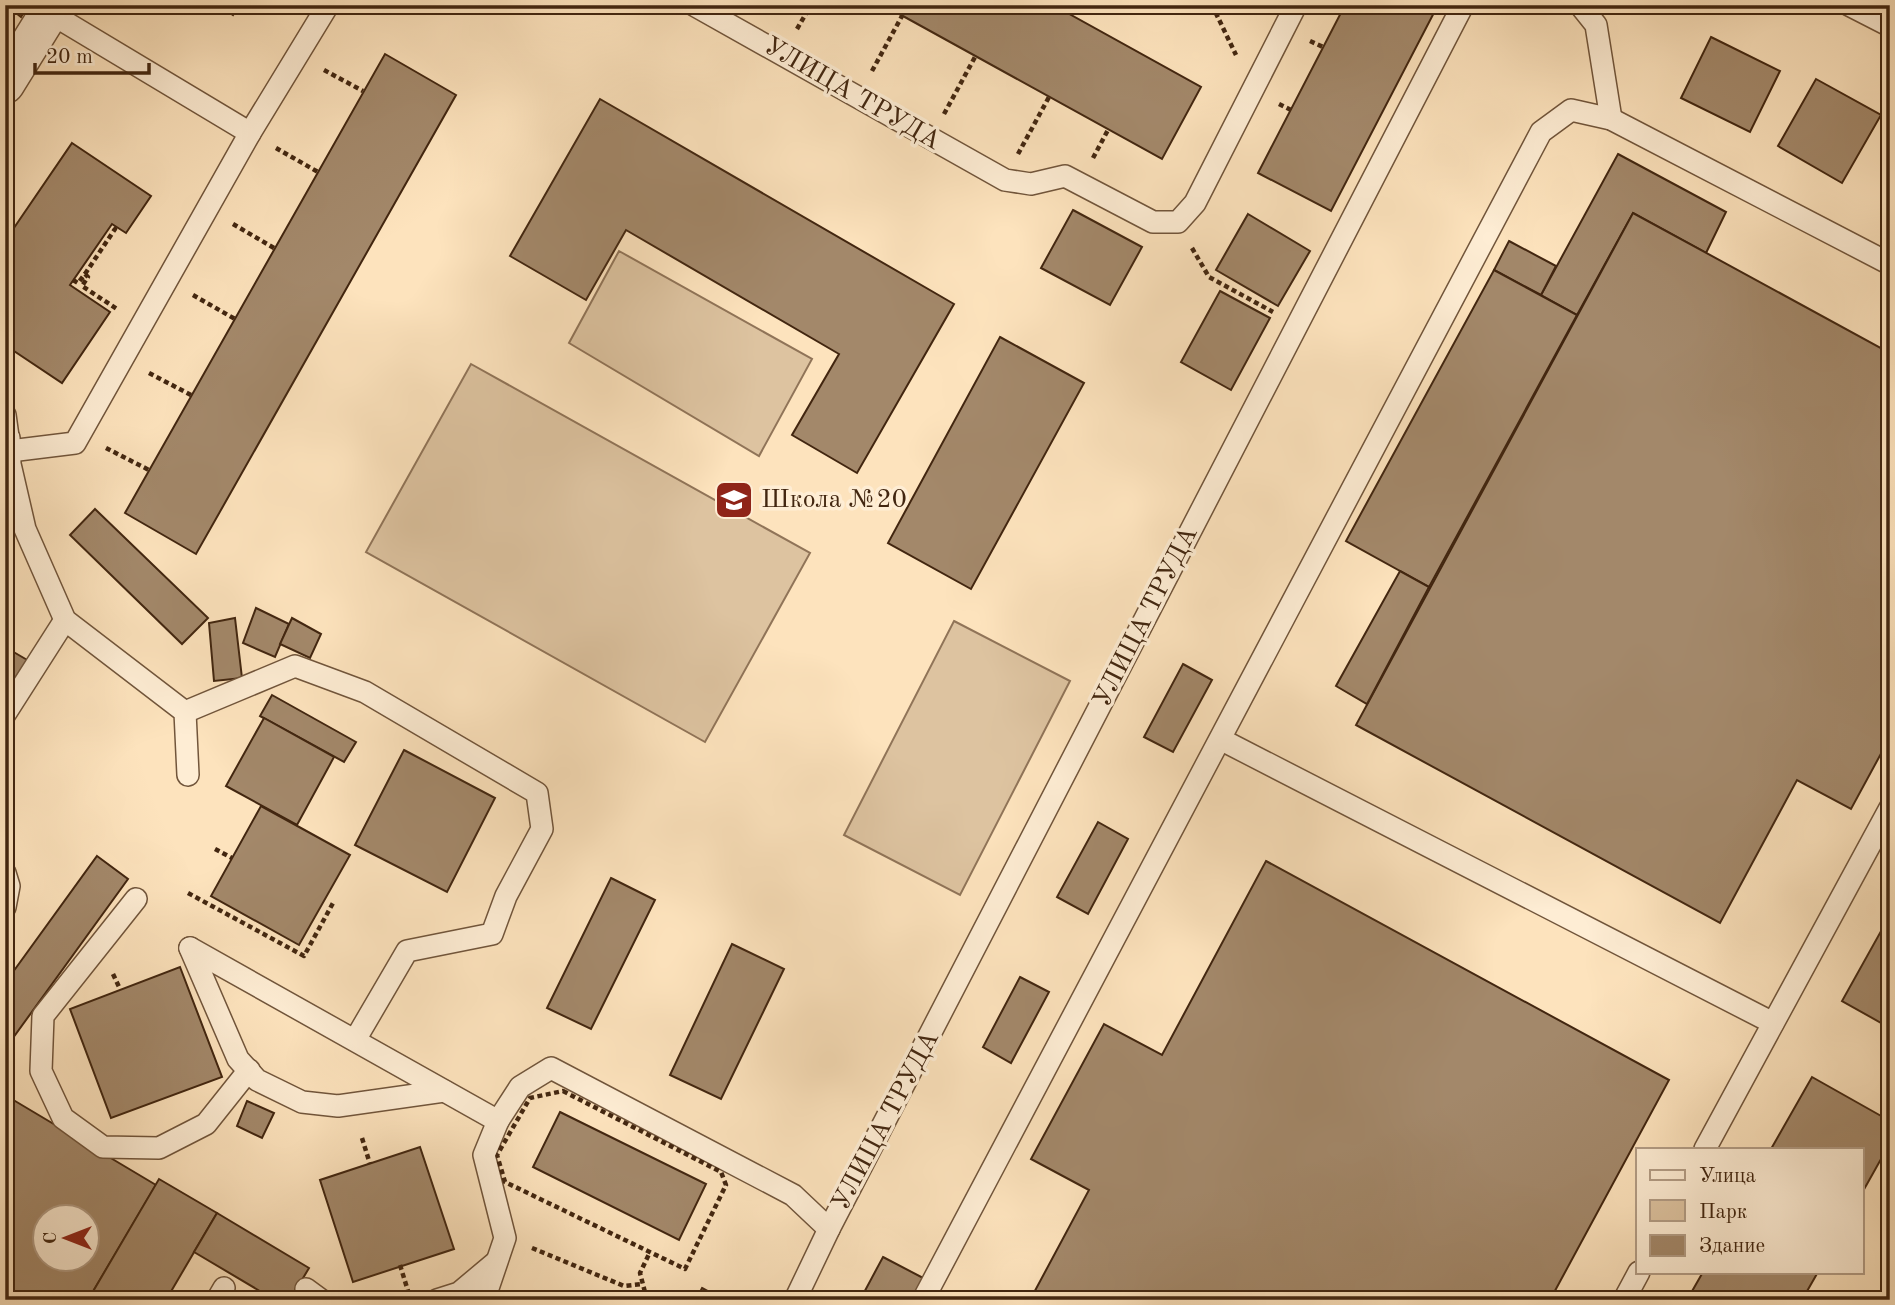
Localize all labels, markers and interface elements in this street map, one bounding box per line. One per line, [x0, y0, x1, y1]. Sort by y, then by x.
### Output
scale bar [35, 32, 149, 76]
street label: УЛИЦА ТРУДА [759, 33, 945, 155]
text: 20 m [46, 47, 93, 68]
school or university icon: Школа №20 [713, 479, 755, 521]
place label: Школа №20 [761, 487, 907, 513]
street label: УЛИЦА ТРУДА [1089, 522, 1203, 712]
street label: УЛИЦА ТРУДА [828, 1027, 944, 1215]
legend [1636, 1148, 1864, 1274]
text: Улица [1699, 1166, 1756, 1187]
text: Парк [1699, 1202, 1748, 1223]
north arrow [32, 1204, 102, 1274]
text: С [42, 1232, 61, 1244]
text: Здание [1699, 1236, 1765, 1257]

